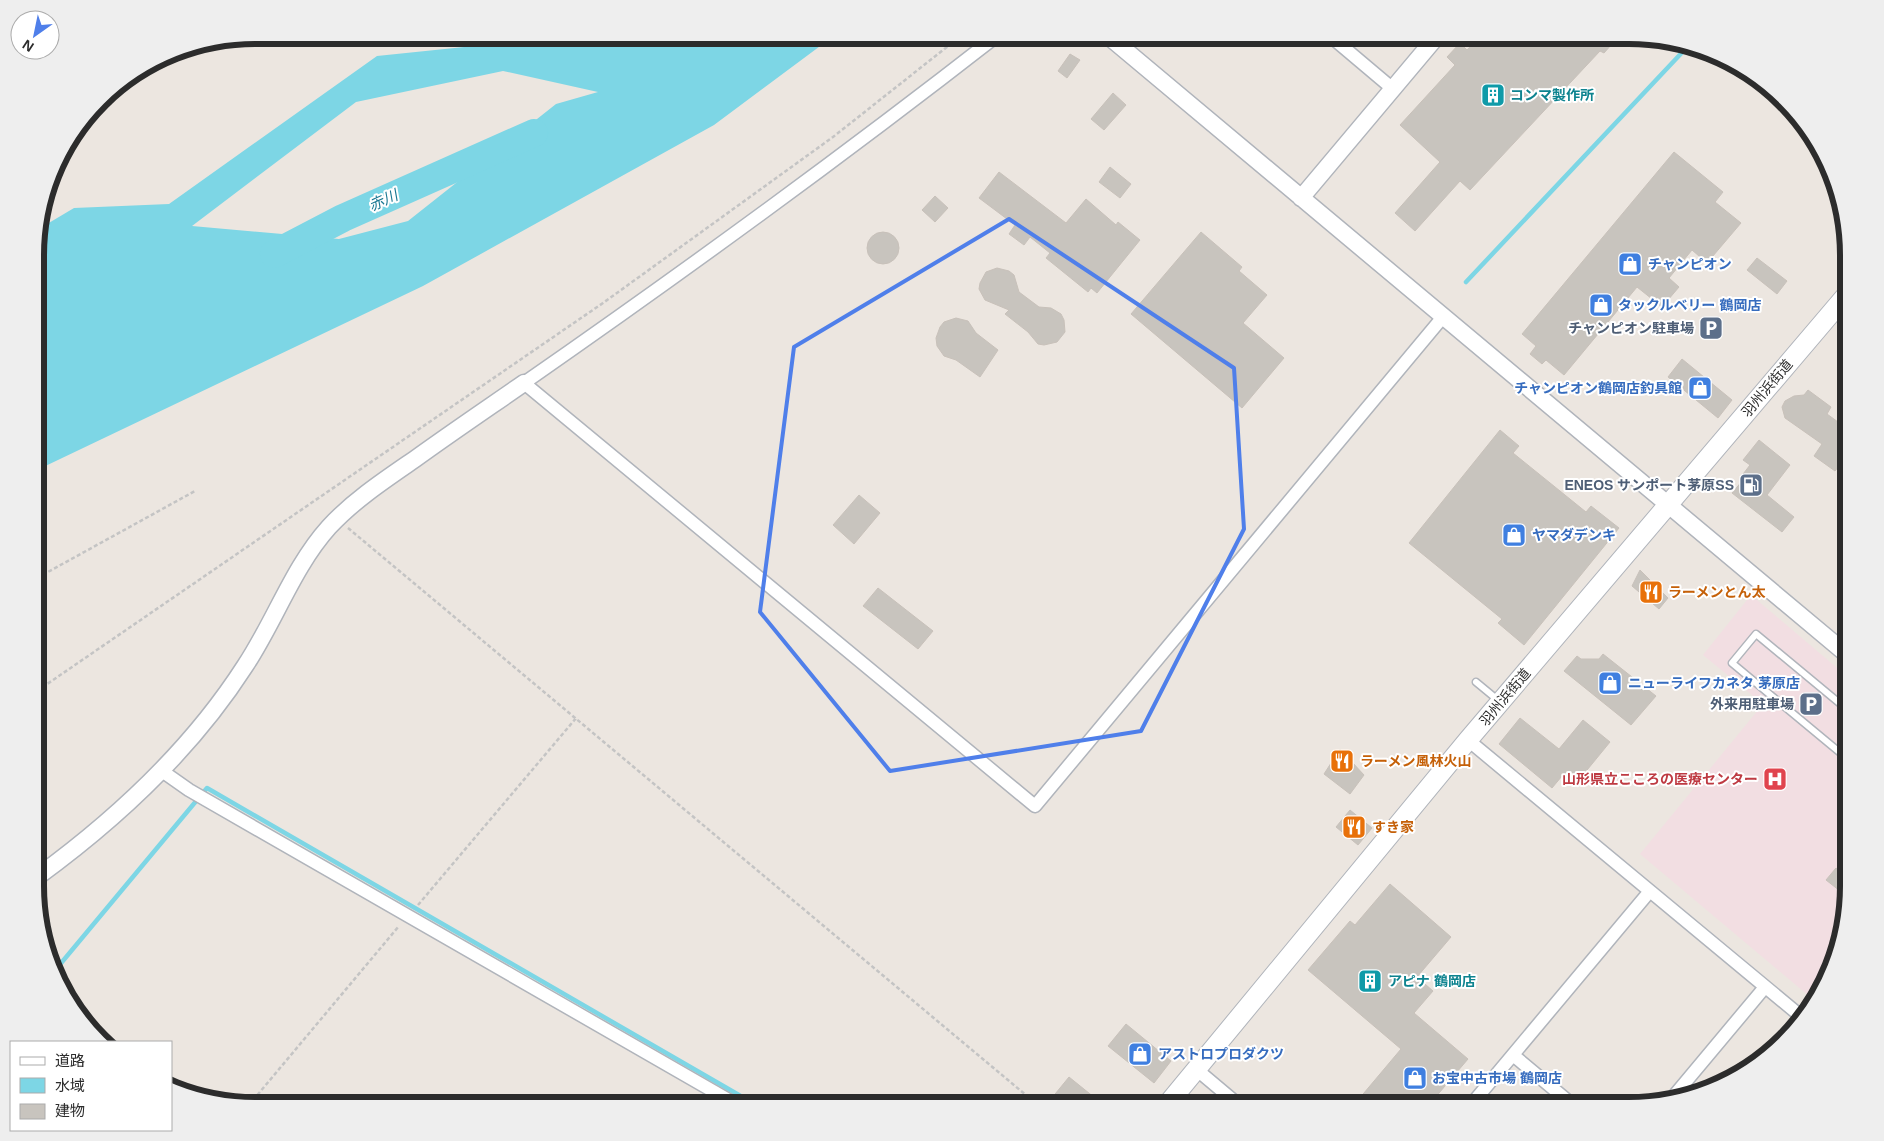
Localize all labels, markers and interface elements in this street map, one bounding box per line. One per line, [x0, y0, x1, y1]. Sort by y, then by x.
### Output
north arrow [10, 10, 60, 60]
text: N [19, 36, 37, 55]
building icon: コンマ製作所 [1480, 82, 1506, 108]
place label: コンマ製作所 [1510, 87, 1594, 103]
water label: 赤川 [366, 185, 402, 214]
shop icon: チャンピオン [1617, 251, 1643, 277]
place label: チャンピオン [1648, 256, 1732, 272]
shop icon: タックルベリー 鶴岡店 [1588, 292, 1614, 318]
place label: タックルベリー 鶴岡店 [1618, 297, 1761, 313]
parking icon: チャンピオン駐車場 [1698, 315, 1724, 341]
place label: チャンピオン駐車場 [1568, 320, 1694, 336]
street label: 羽州浜街道 [1738, 356, 1796, 420]
shop icon: チャンピオン鶴岡店釣具館 [1687, 375, 1713, 401]
place label: チャンピオン鶴岡店釣具館 [1514, 380, 1682, 396]
fuel station icon: ENEOS サンポート茅原SS [1738, 472, 1764, 498]
place label: ENEOS サンポート茅原SS [1564, 477, 1734, 493]
shop icon: ヤマダデンキ [1501, 522, 1527, 548]
place label: ヤマダデンキ [1532, 527, 1616, 543]
restaurant icon: ラーメンとん太 [1638, 579, 1664, 605]
place label: ラーメンとん太 [1668, 584, 1765, 600]
street label: 羽州浜街道 [1476, 665, 1534, 729]
shop icon: ニューライフカネタ 茅原店 [1597, 670, 1623, 696]
place label: ニューライフカネタ 茅原店 [1628, 675, 1800, 691]
parking icon: 外来用駐車場 [1798, 691, 1824, 717]
place label: 外来用駐車場 [1710, 696, 1794, 712]
restaurant icon: ラーメン風林火山 [1329, 748, 1355, 774]
place label: ラーメン風林火山 [1360, 753, 1471, 769]
hospital icon: 山形県立こころの医療センター [1762, 766, 1788, 792]
place label: 山形県立こころの医療センター [1562, 771, 1758, 787]
restaurant icon: すき家 [1341, 814, 1367, 840]
place label: すき家 [1372, 819, 1414, 835]
building icon: アピナ 鶴岡店 [1357, 968, 1383, 994]
place label: アピナ 鶴岡店 [1388, 973, 1476, 989]
legend [10, 1041, 172, 1131]
shop icon: アストロプロダクツ [1127, 1041, 1153, 1067]
place label: アストロプロダクツ [1158, 1046, 1284, 1062]
text: 道路 [55, 1052, 85, 1069]
shop icon: お宝中古市場 鶴岡店 [1402, 1065, 1428, 1091]
place label: お宝中古市場 鶴岡店 [1432, 1070, 1562, 1086]
text: 水域 [55, 1077, 85, 1094]
text: 建物 [55, 1102, 85, 1119]

